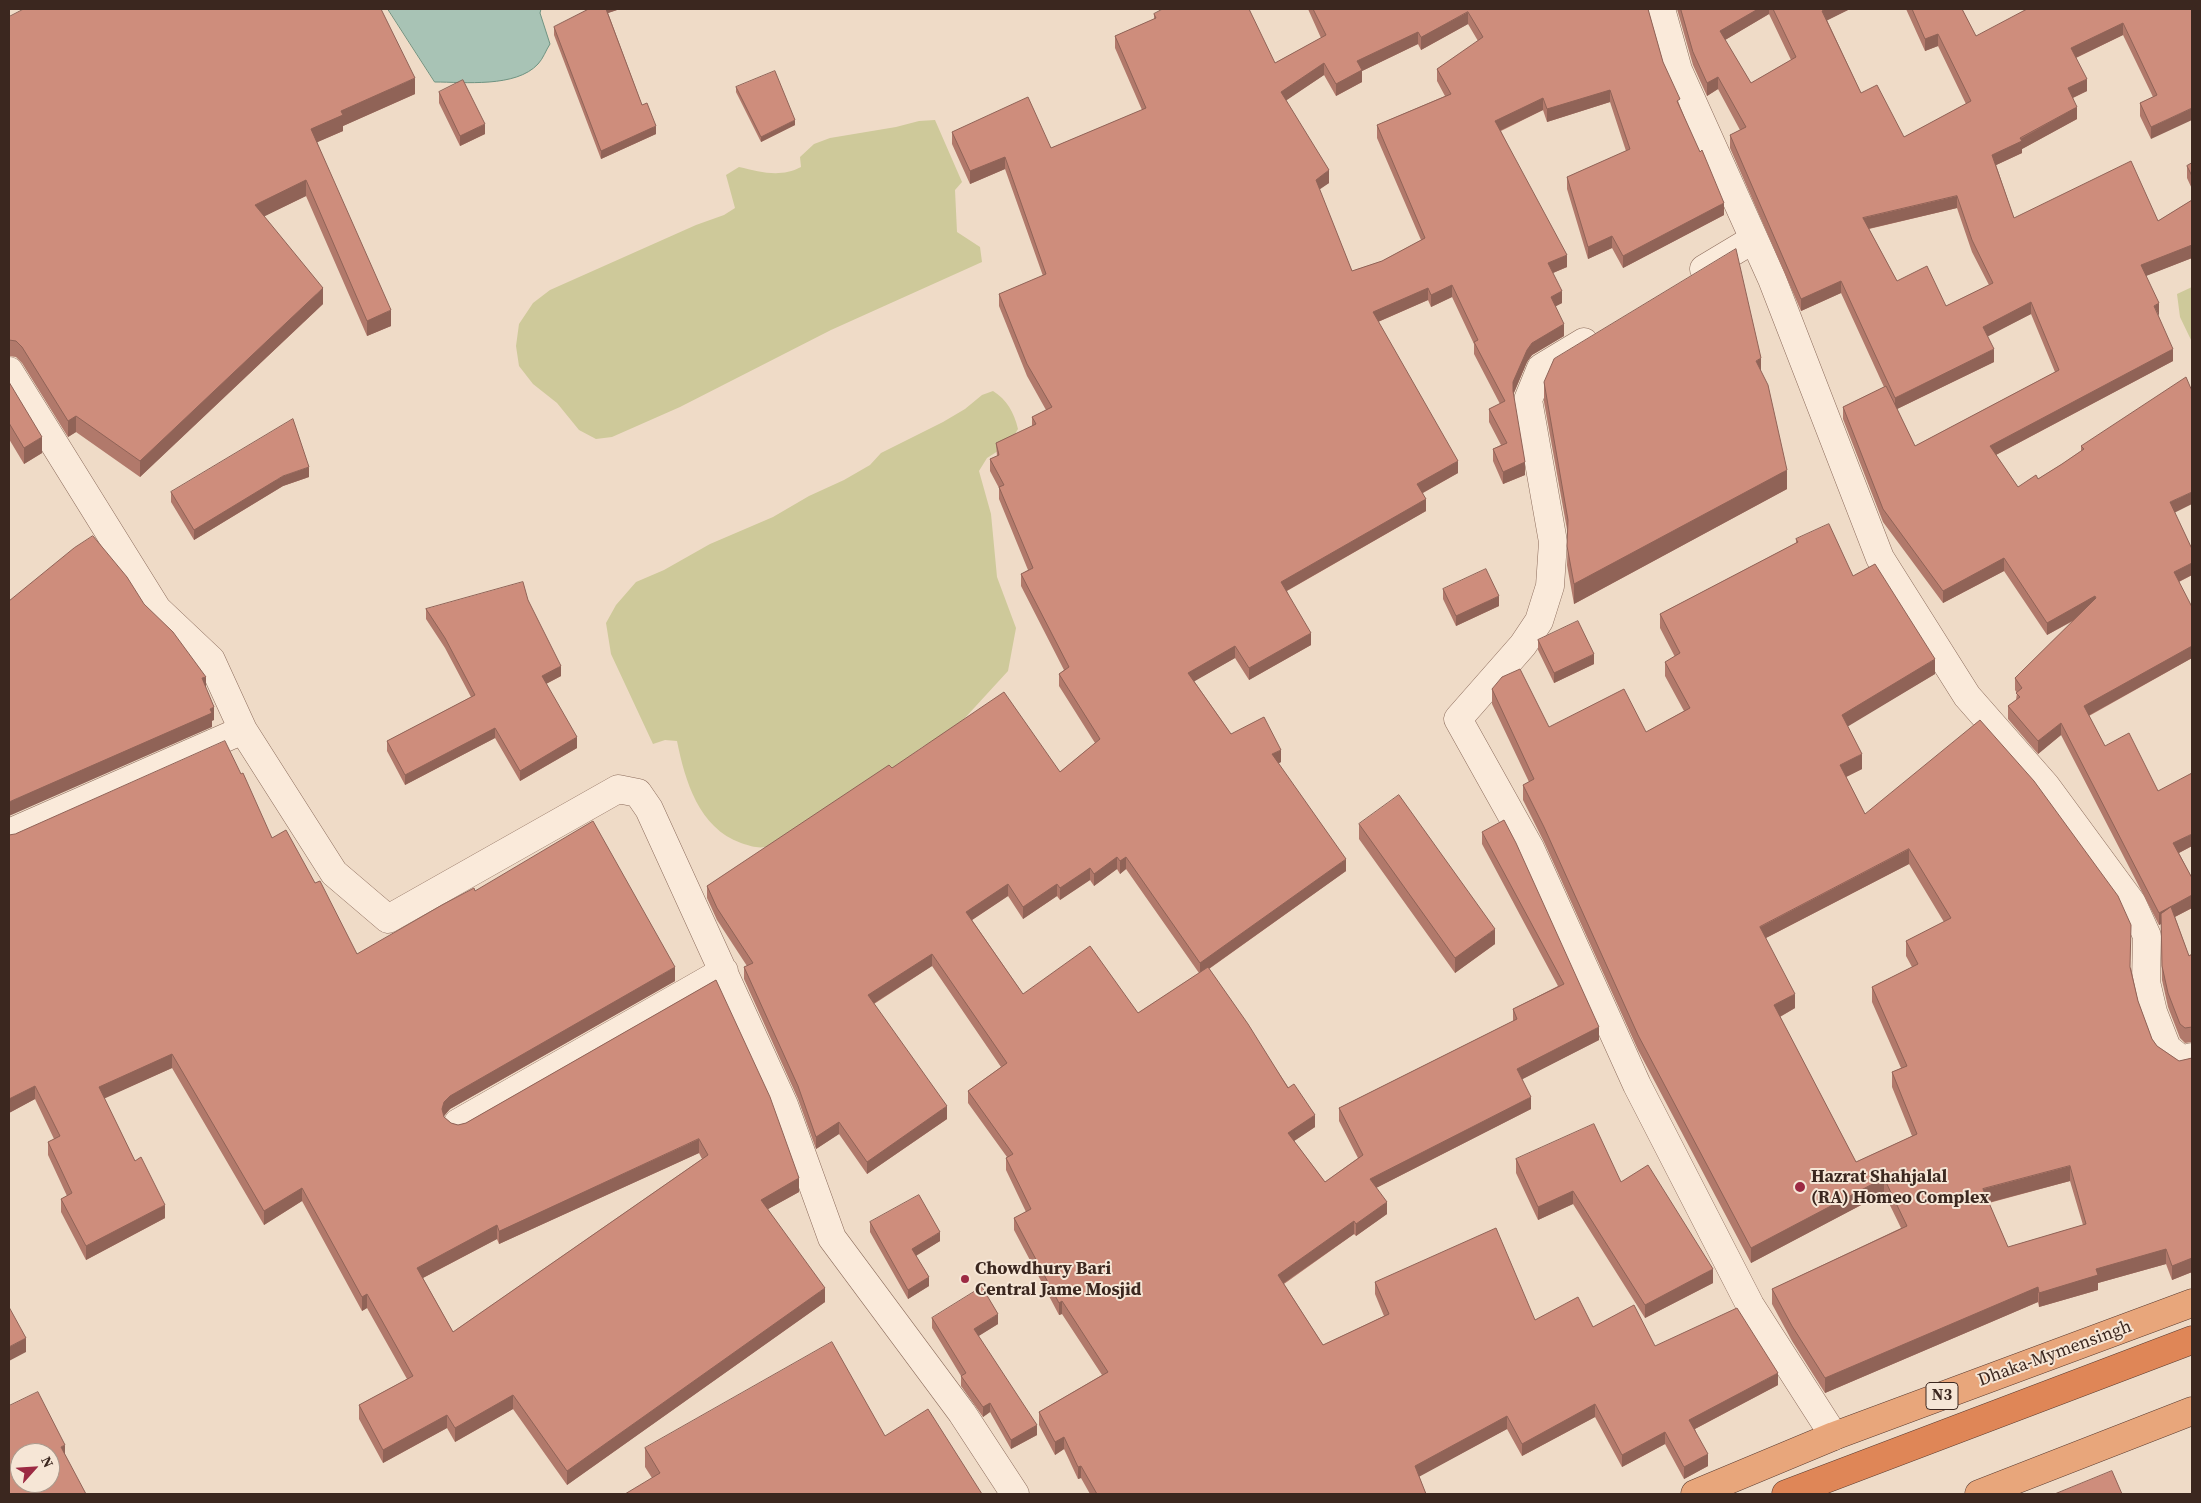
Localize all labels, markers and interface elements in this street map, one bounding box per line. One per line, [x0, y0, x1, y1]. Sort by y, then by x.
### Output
place label: Hazrat Shahjalal (RA) Homeo Complex [1811, 1166, 1989, 1208]
marker: Hazrat Shahjalal (RA) Homeo Complex [1793, 1180, 1807, 1194]
place label: Chowdhury Bari Central Jame Mosjid [975, 1258, 1142, 1300]
marker: Chowdhury Bari Central Jame Mosjid [959, 1273, 971, 1285]
street label: Dhaka-Mymensingh [1975, 1316, 2135, 1392]
road number: N3 [1926, 1382, 1958, 1410]
north arrow [10, 1443, 60, 1493]
text: N [36, 1453, 59, 1471]

